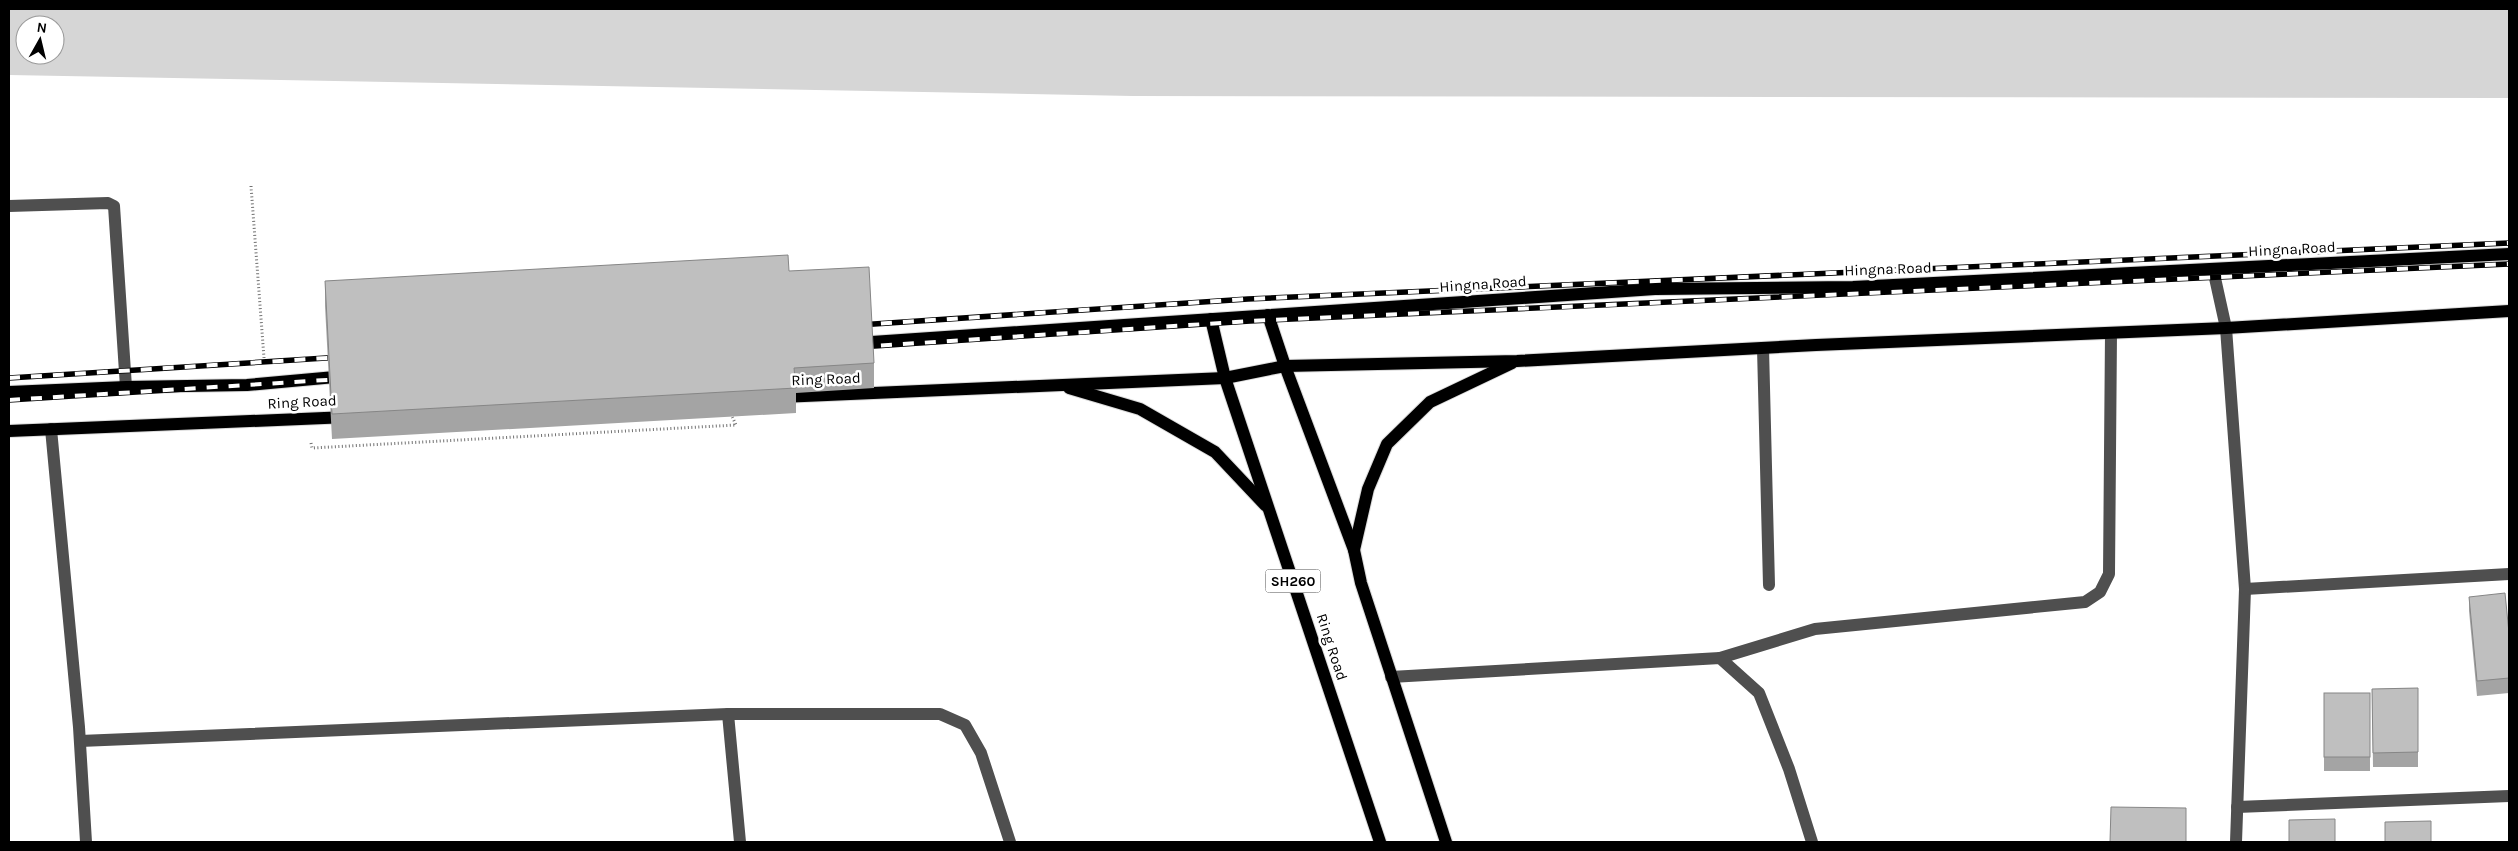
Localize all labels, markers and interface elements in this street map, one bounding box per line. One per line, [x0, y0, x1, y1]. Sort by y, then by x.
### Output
north arrow [15, 15, 65, 65]
text: N [36, 19, 48, 37]
street label: Hingna Road [2248, 238, 2336, 260]
street label: Hingna Road [1844, 258, 1932, 280]
street label: Hingna Road [1439, 272, 1527, 296]
street label: Ring Road [791, 369, 861, 389]
street label: Ring Road [267, 391, 337, 413]
road number: SH260 [1266, 570, 1320, 592]
street label: Ring Road [1313, 611, 1351, 683]

